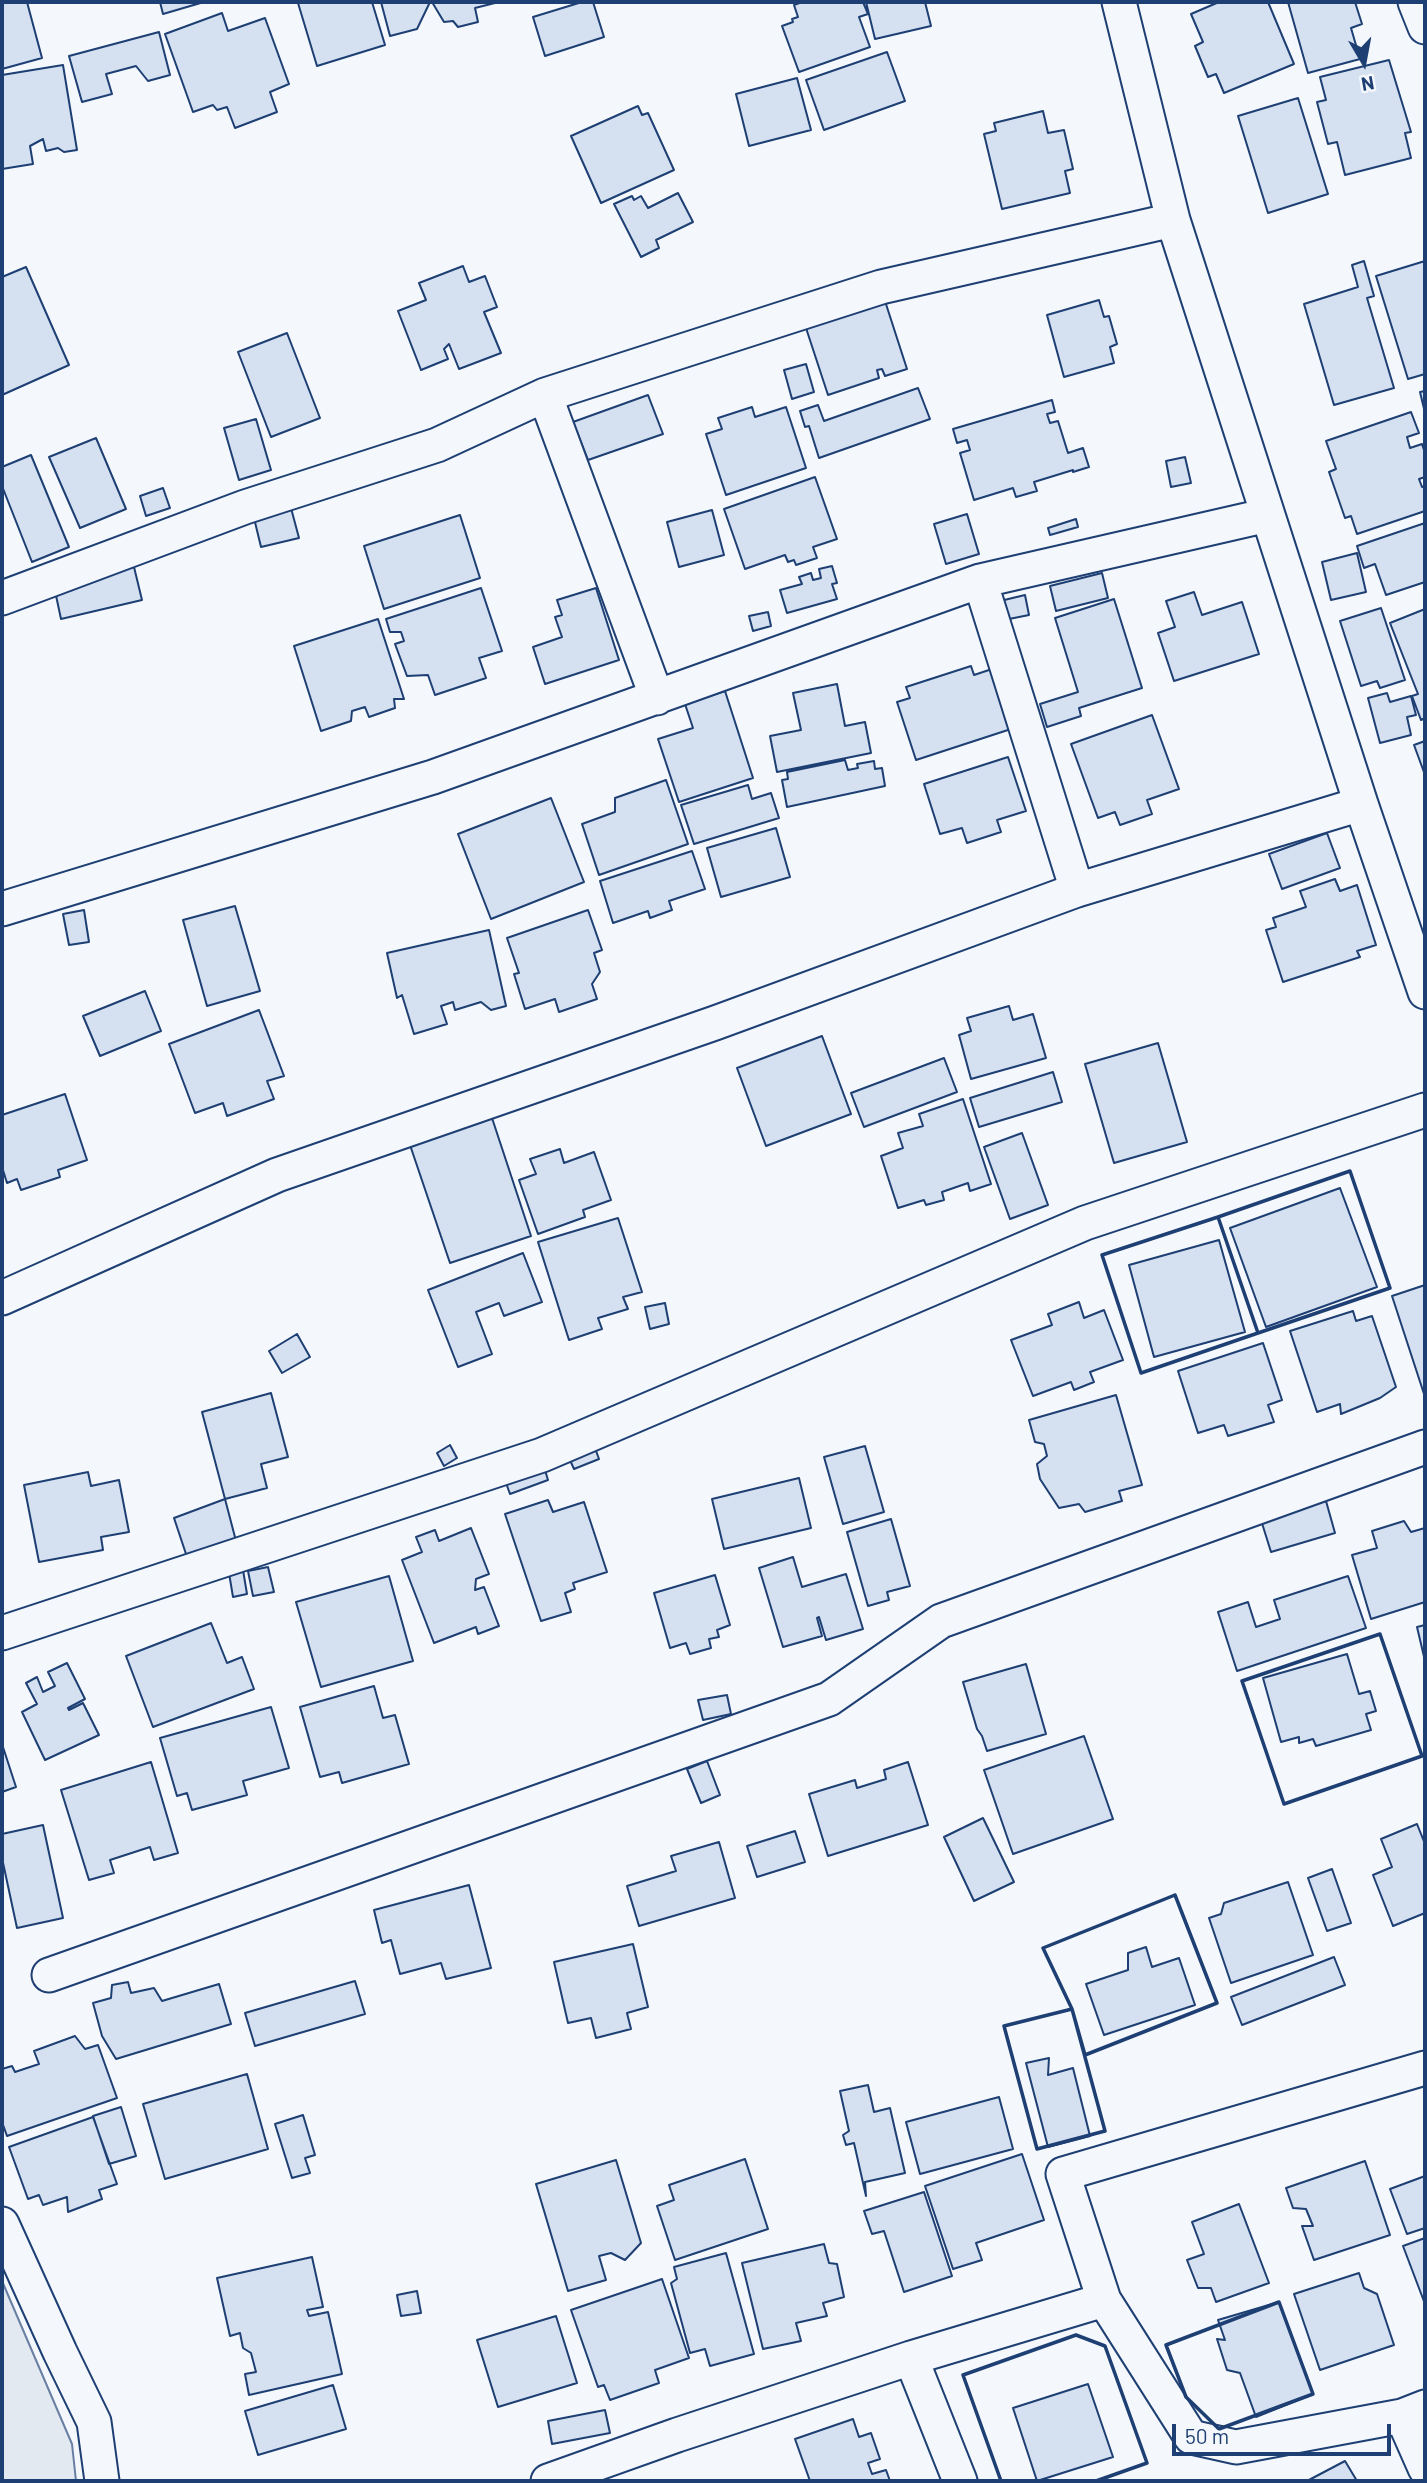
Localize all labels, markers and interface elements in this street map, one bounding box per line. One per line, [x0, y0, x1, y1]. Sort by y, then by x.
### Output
north arrow [1329, 28, 1399, 98]
text: N [1360, 72, 1376, 97]
scale bar [1175, 2410, 1394, 2454]
text: 50 m [1185, 2423, 1229, 2448]

